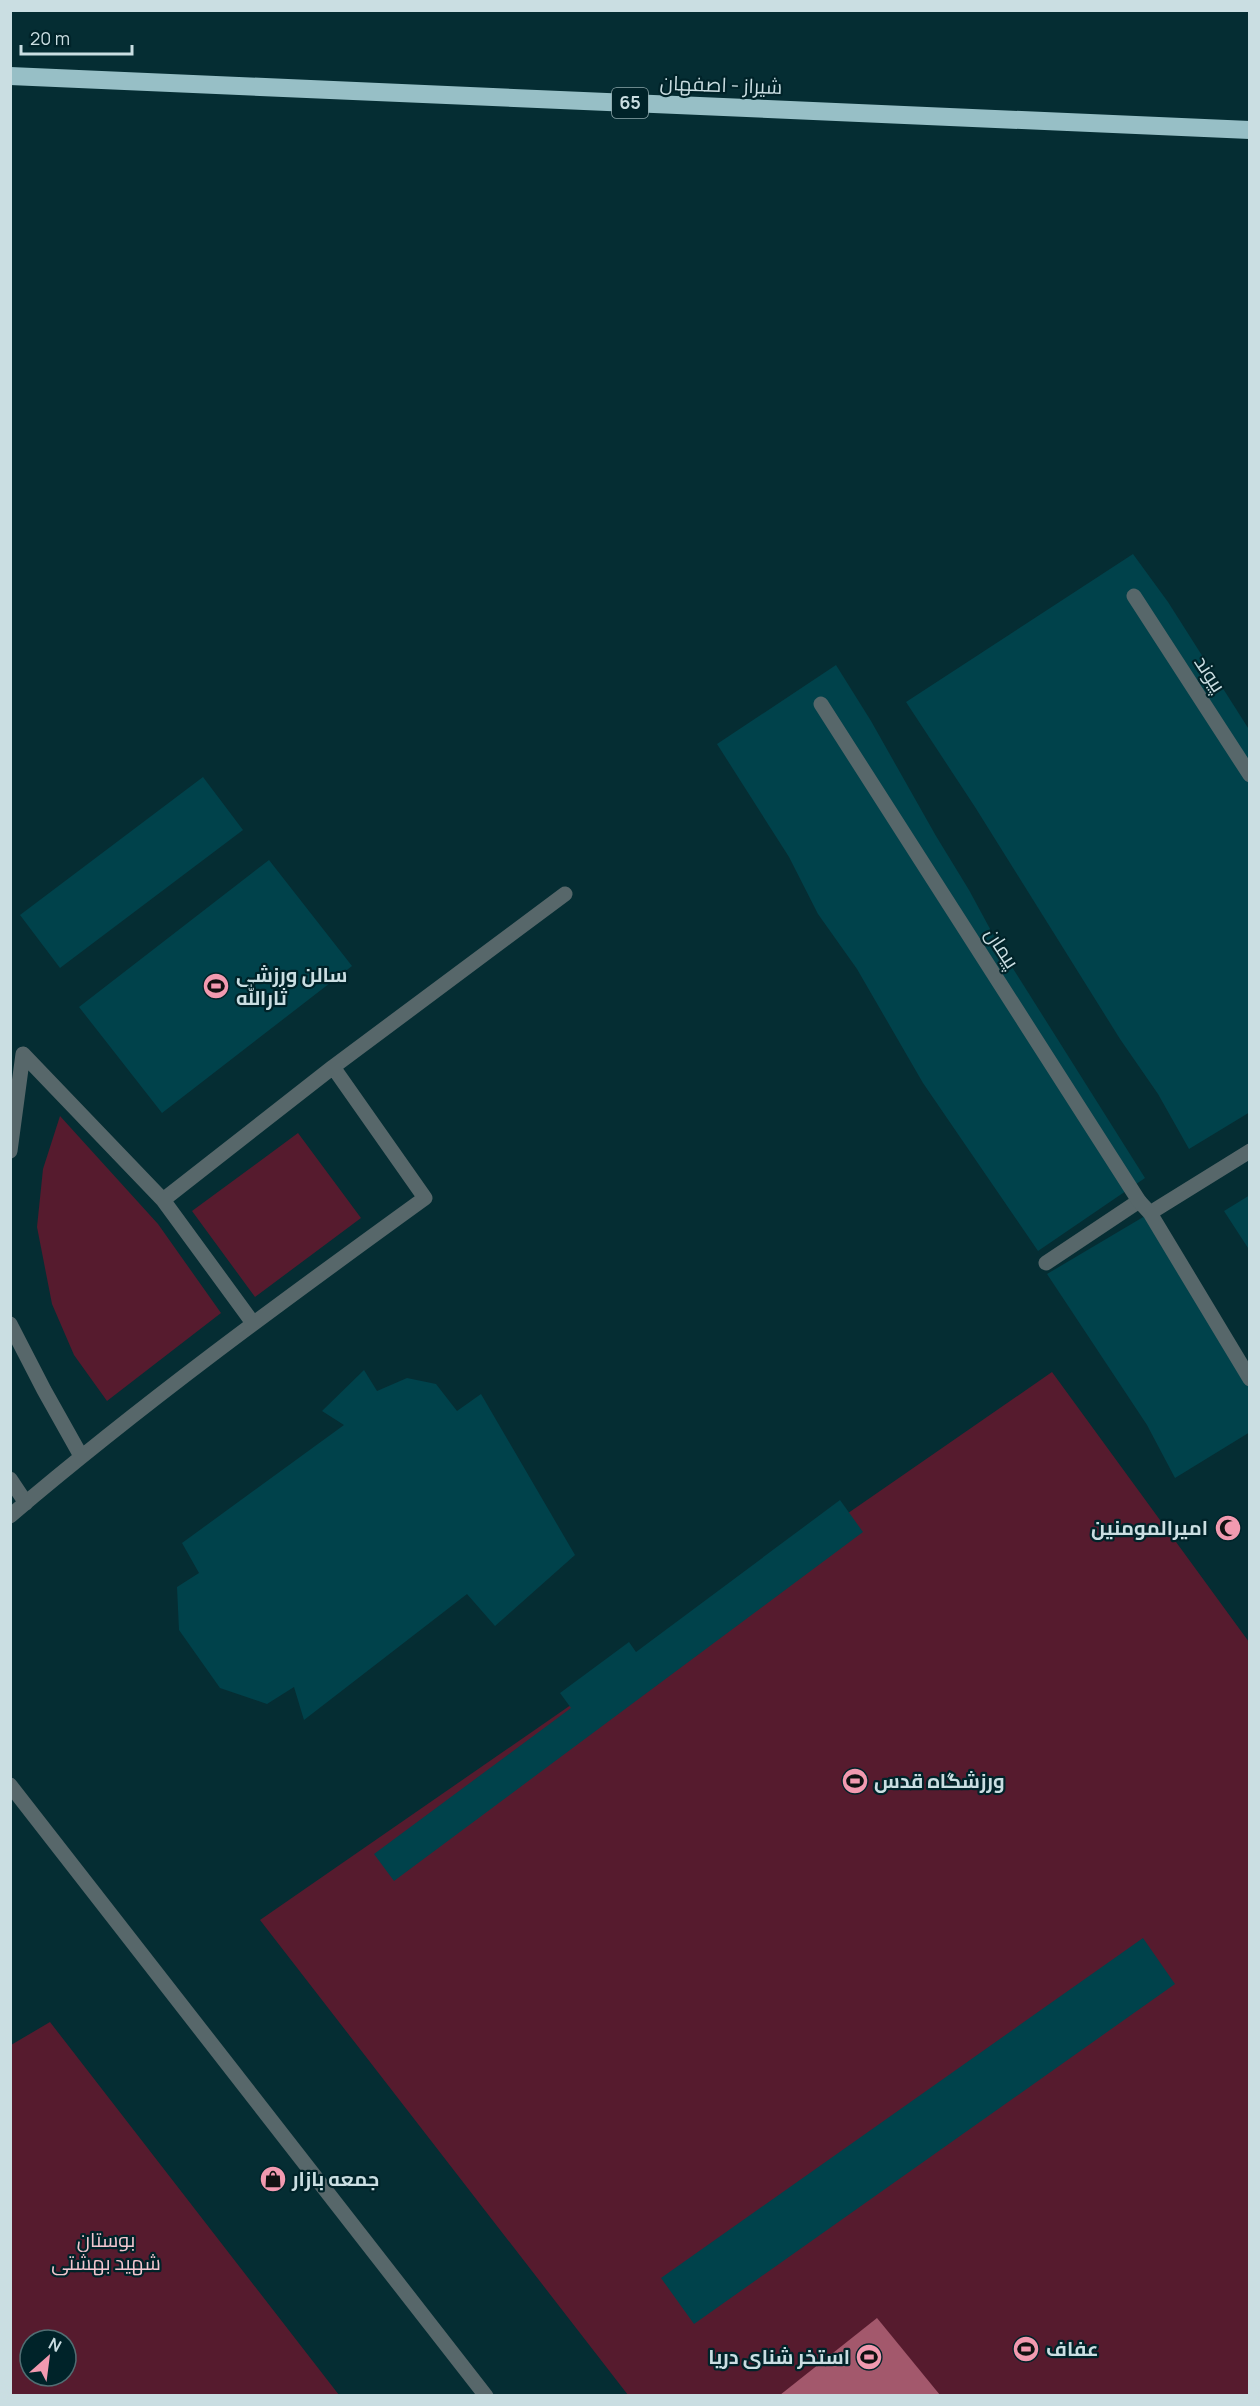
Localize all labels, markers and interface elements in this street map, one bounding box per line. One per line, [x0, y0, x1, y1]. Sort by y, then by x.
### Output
scale bar [21, 18, 132, 56]
text: 20 m [30, 26, 70, 50]
street label: شیراز - اصفهان [659, 69, 783, 100]
road number: 65 [612, 88, 648, 118]
street label: پیوند [1189, 650, 1233, 698]
street label: پیمان [979, 922, 1026, 974]
place label: سالن ورزشی ثارالله [236, 961, 347, 1011]
sports icon: سالن ورزشی ثارالله [201, 971, 231, 1001]
mosque icon: امیرالمومنین [1213, 1513, 1243, 1543]
place label: امیرالمومنین [1091, 1514, 1208, 1541]
sports icon: ورزشگاه قدس [840, 1766, 870, 1796]
place label: ورزشگاه قدس [874, 1767, 1005, 1794]
shop icon: جمعه بازار [258, 2164, 288, 2194]
place label: جمعه بازار [291, 2165, 379, 2192]
park label: بوستان شهید بهشتی [51, 2226, 161, 2276]
north arrow [18, 2328, 78, 2388]
text: N [45, 2332, 65, 2357]
sports icon: عفاف [1011, 2334, 1041, 2364]
place label: عفاف [1046, 2335, 1099, 2362]
sports icon: استخر شنای دریا [854, 2342, 884, 2372]
place label: استخر شنای دریا [708, 2343, 850, 2370]

